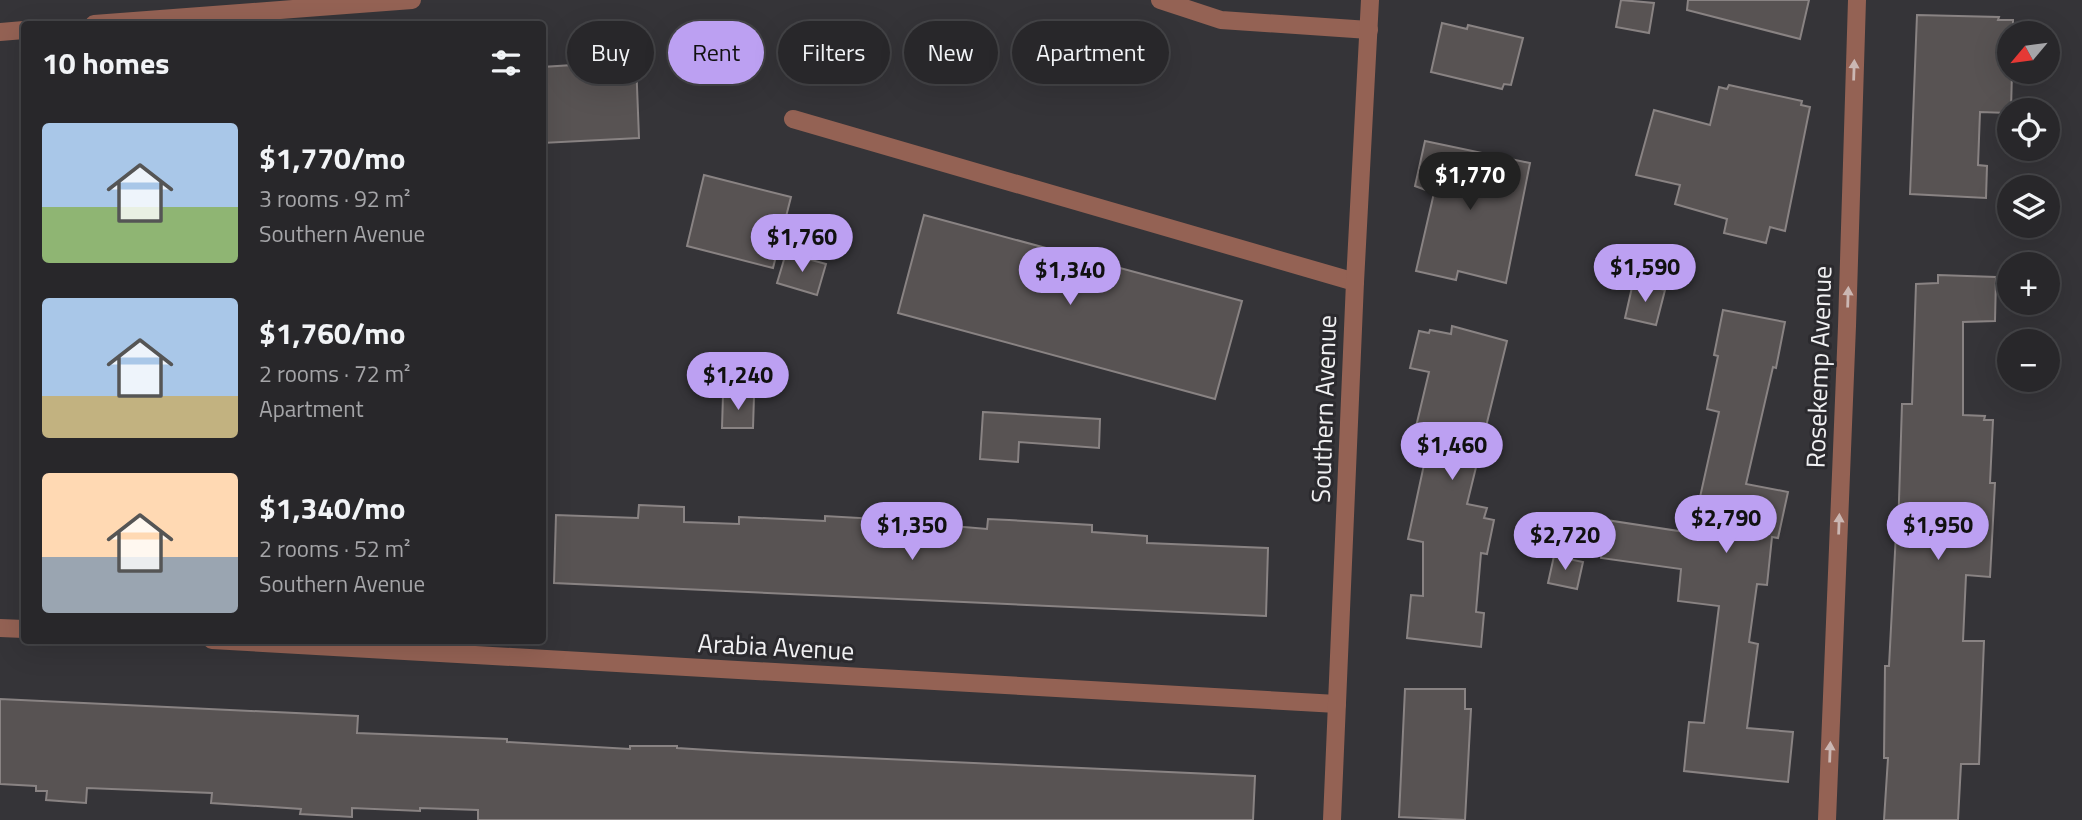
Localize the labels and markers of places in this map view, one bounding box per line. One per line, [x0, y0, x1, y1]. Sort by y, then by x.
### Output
pin: $1,770 [1413, 152, 1527, 212]
pin: $1,760 [745, 215, 859, 274]
pin: $1,590 [1588, 244, 1702, 304]
pin: $1,340 [1013, 247, 1127, 307]
pin: $1,240 [681, 352, 795, 412]
pin: $1,460 [1395, 422, 1509, 482]
pin: $2,790 [1669, 496, 1783, 555]
pin: $1,350 [855, 503, 969, 562]
pin: $1,950 [1881, 503, 1995, 562]
pin: $2,720 [1508, 512, 1622, 572]

